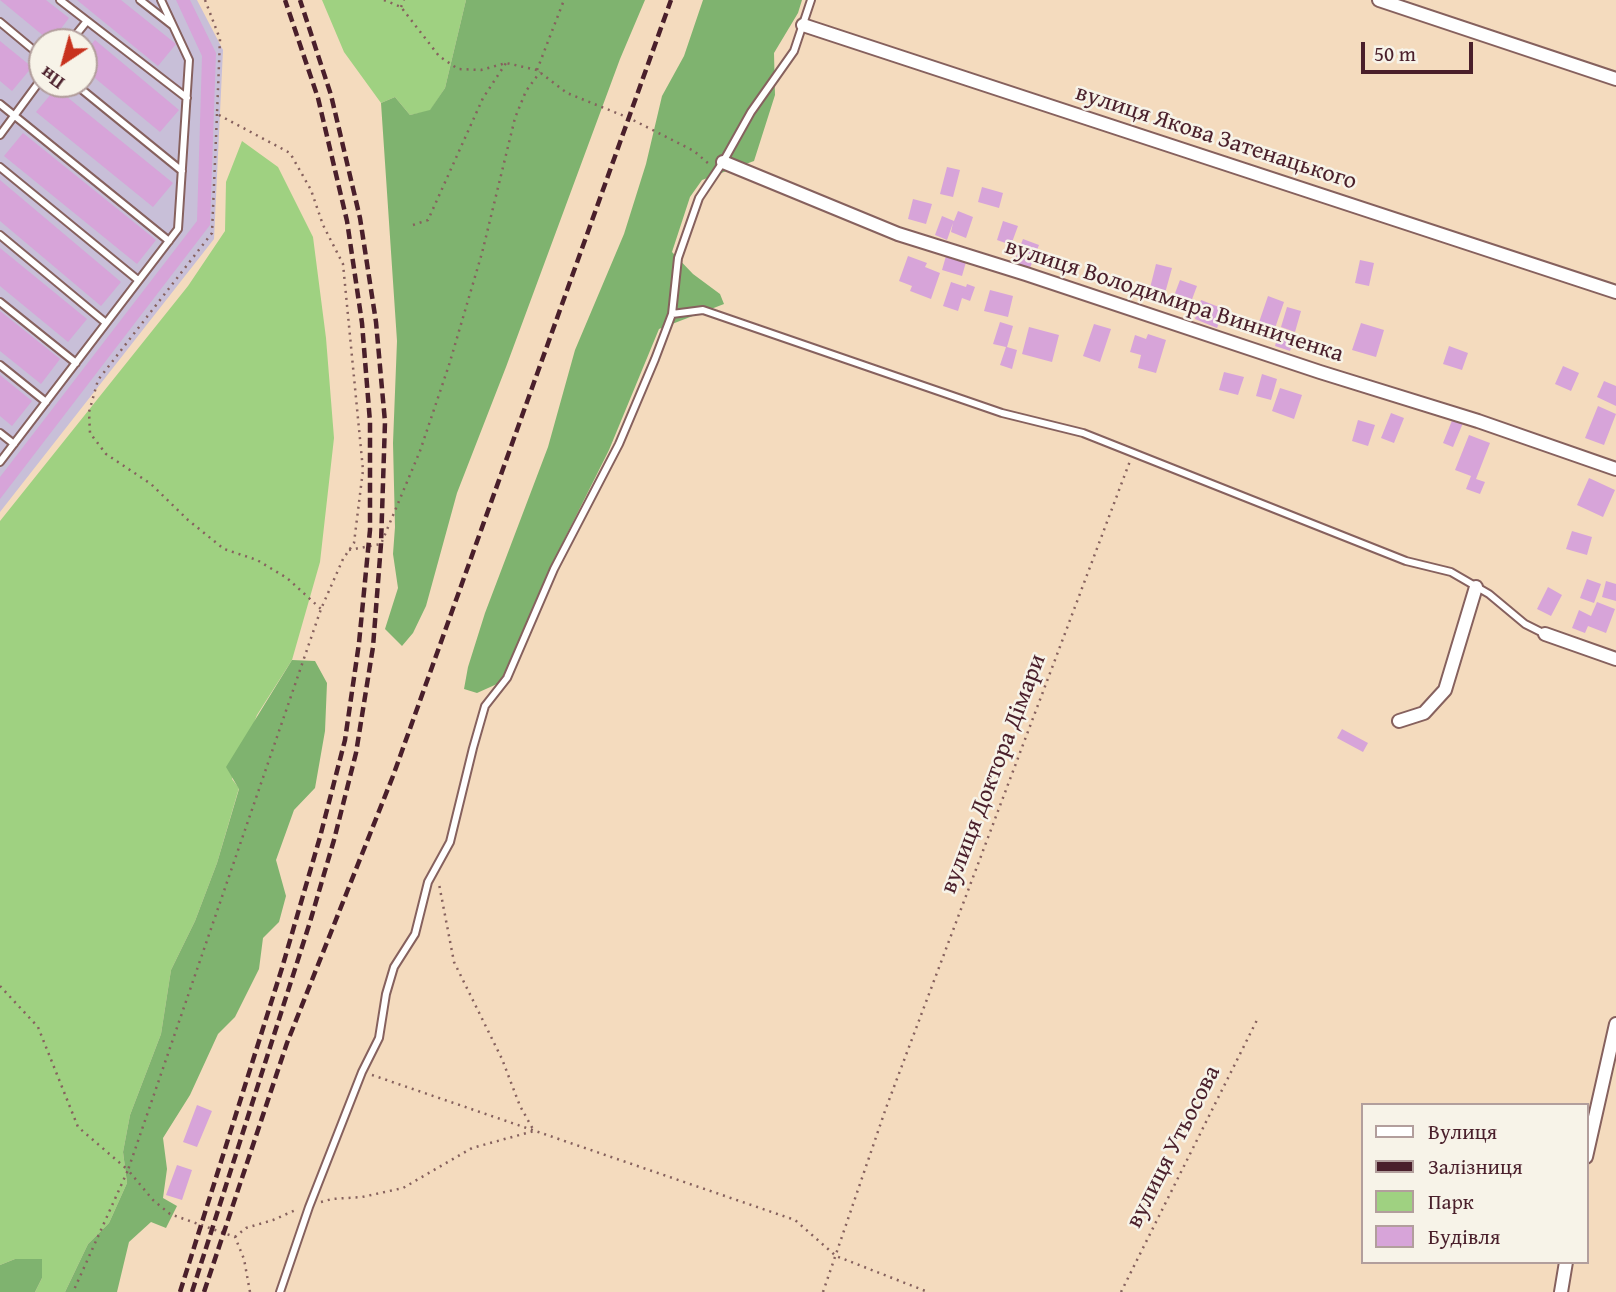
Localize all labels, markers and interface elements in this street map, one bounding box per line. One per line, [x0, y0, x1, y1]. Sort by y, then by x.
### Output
north arrow [28, 28, 98, 98]
scale bar [1364, 28, 1476, 72]
text: 50 m [1374, 38, 1416, 69]
text: Пн [34, 60, 70, 97]
street label: вулиця Якова Затенацького [1072, 79, 1360, 197]
street label: вулиця Володимира Винниченка [1001, 233, 1347, 369]
street label: вулиця Доктора Дімари [935, 650, 1053, 898]
street label: вулиця Утьосова [1121, 1061, 1227, 1233]
legend [1360, 1103, 1588, 1264]
text: Вулиця [1428, 1116, 1497, 1147]
text: Залізниця [1428, 1151, 1523, 1182]
text: Парк [1428, 1186, 1474, 1217]
text: Будівля [1428, 1221, 1500, 1252]

